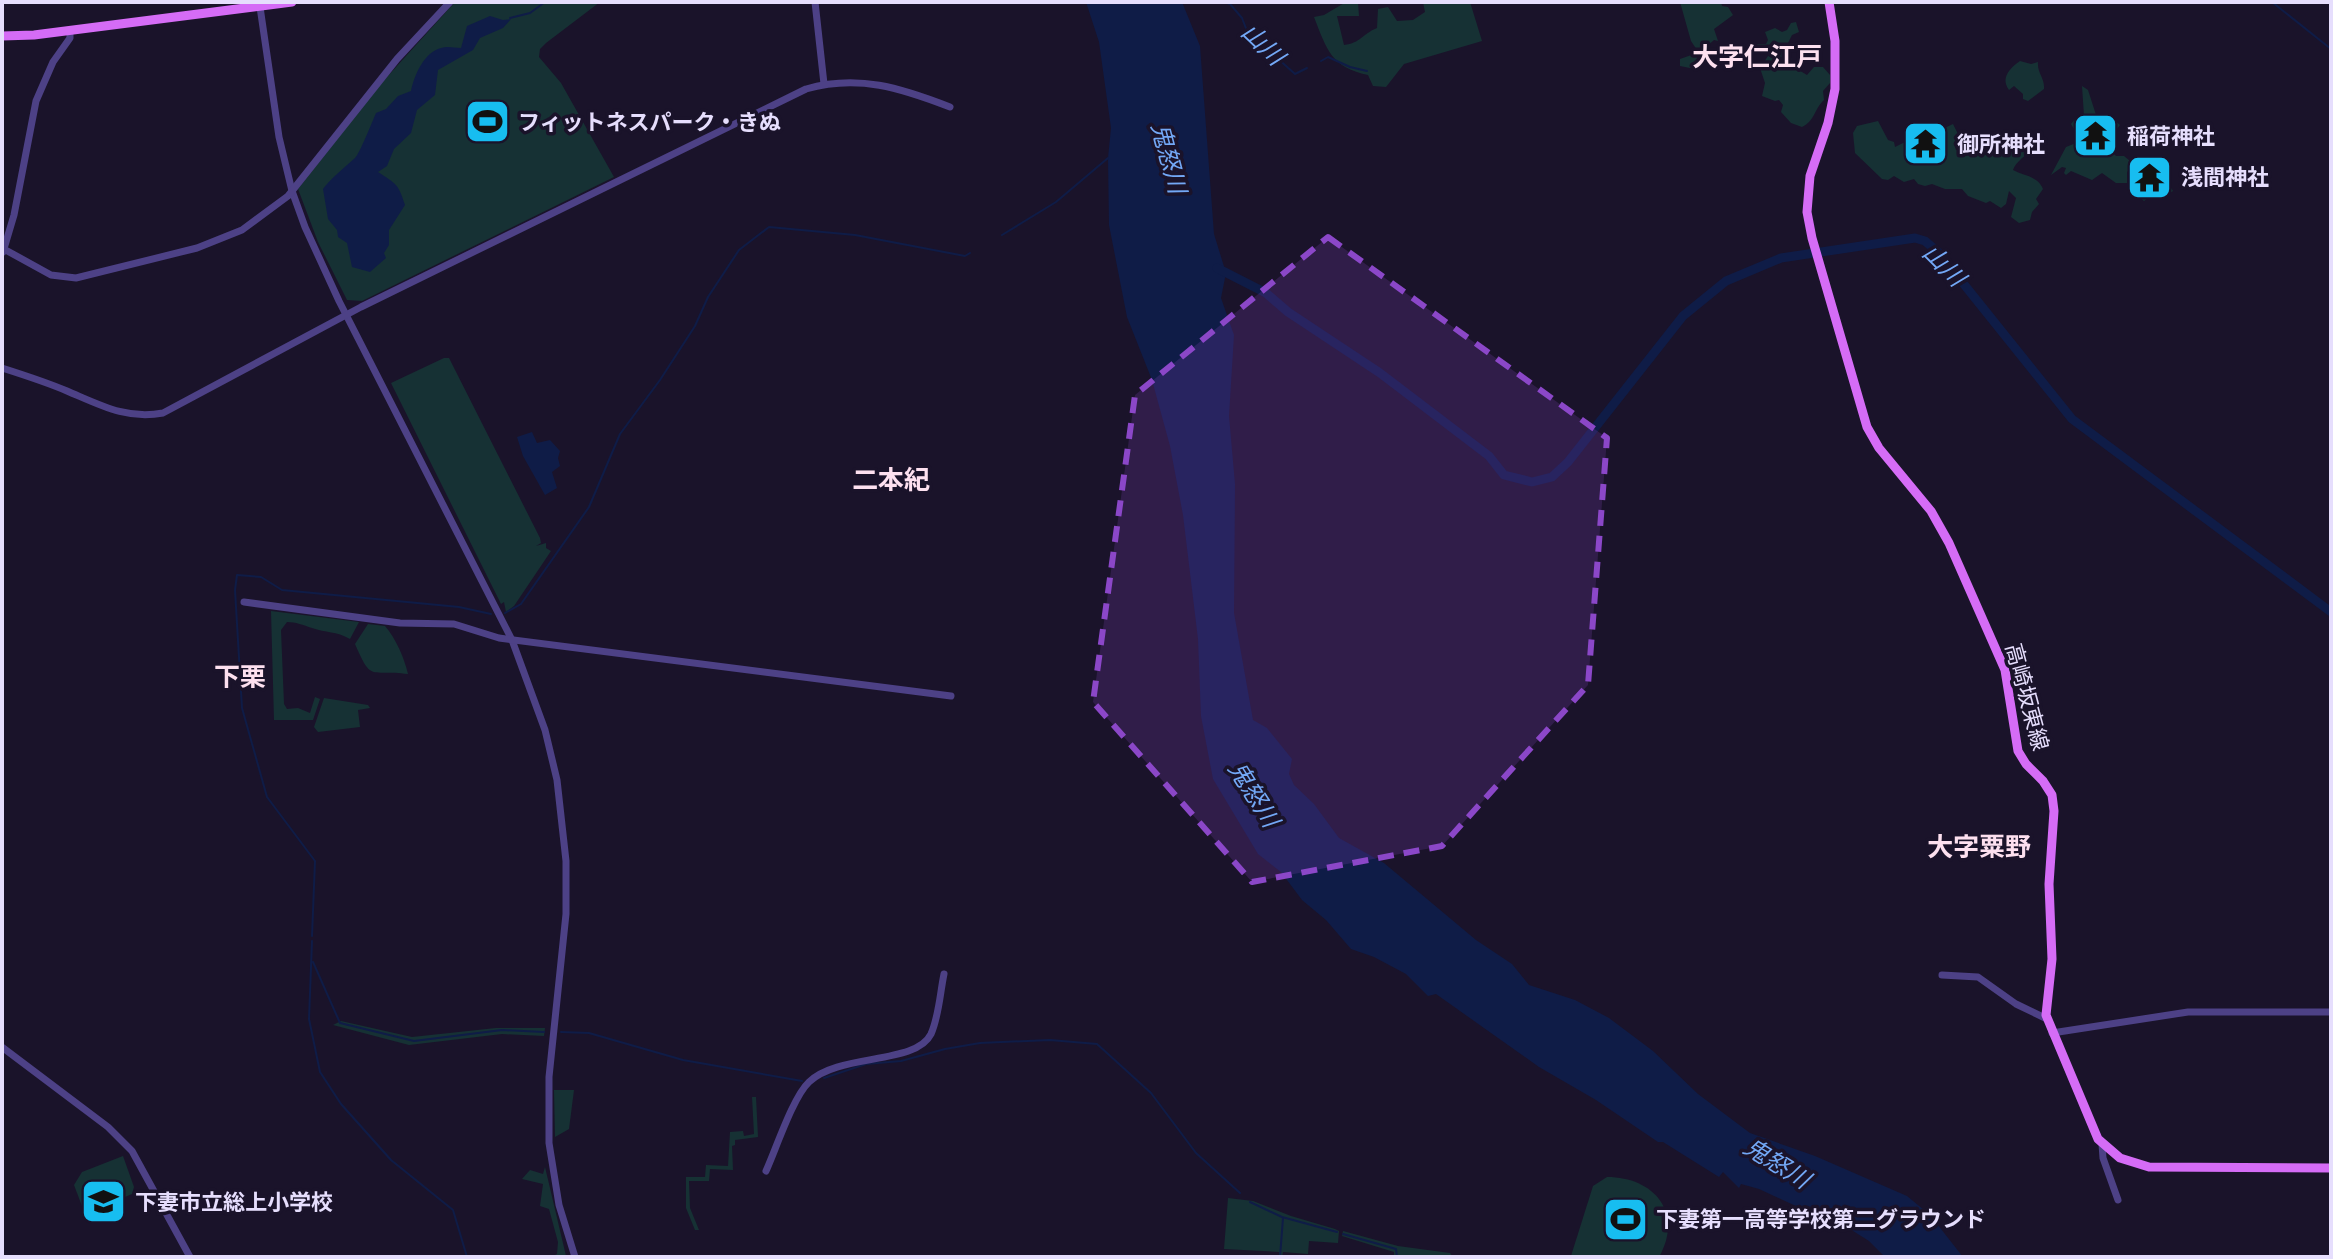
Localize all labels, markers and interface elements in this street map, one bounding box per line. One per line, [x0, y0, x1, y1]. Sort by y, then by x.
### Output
water label: 山川 [1236, 17, 1292, 73]
district label: 大字仁江戸 [1692, 41, 1822, 73]
sports icon: フィットネスパーク・きぬ [463, 98, 511, 146]
place label: フィットネスパーク・きぬ [518, 109, 781, 136]
temple icon: 稲荷神社 [2072, 112, 2120, 160]
water label: 鬼怒川 [1146, 119, 1193, 199]
temple icon: 御所神社 [1902, 120, 1950, 168]
place label: 稲荷神社 [2127, 123, 2215, 150]
place label: 御所神社 [1957, 131, 2045, 158]
temple icon: 浅間神社 [2126, 153, 2174, 201]
place label: 浅間神社 [2181, 164, 2269, 191]
water label: 山川 [1917, 238, 1973, 294]
district label: 二本紀 [852, 464, 930, 496]
street label: 高崎坂東線 [2000, 640, 2054, 754]
district label: 下栗 [214, 661, 266, 693]
water label: 鬼怒川 [1223, 756, 1287, 835]
district label: 大字粟野 [1927, 831, 2031, 863]
water label: 鬼怒川 [1739, 1132, 1818, 1196]
school or university icon: 下妻市立総上小学校 [80, 1178, 128, 1226]
place label: 下妻市立総上小学校 [135, 1189, 333, 1216]
sports icon: 下妻第一高等学校第二グラウンド [1601, 1195, 1649, 1243]
place label: 下妻第一高等学校第二グラウンド [1656, 1206, 1986, 1233]

